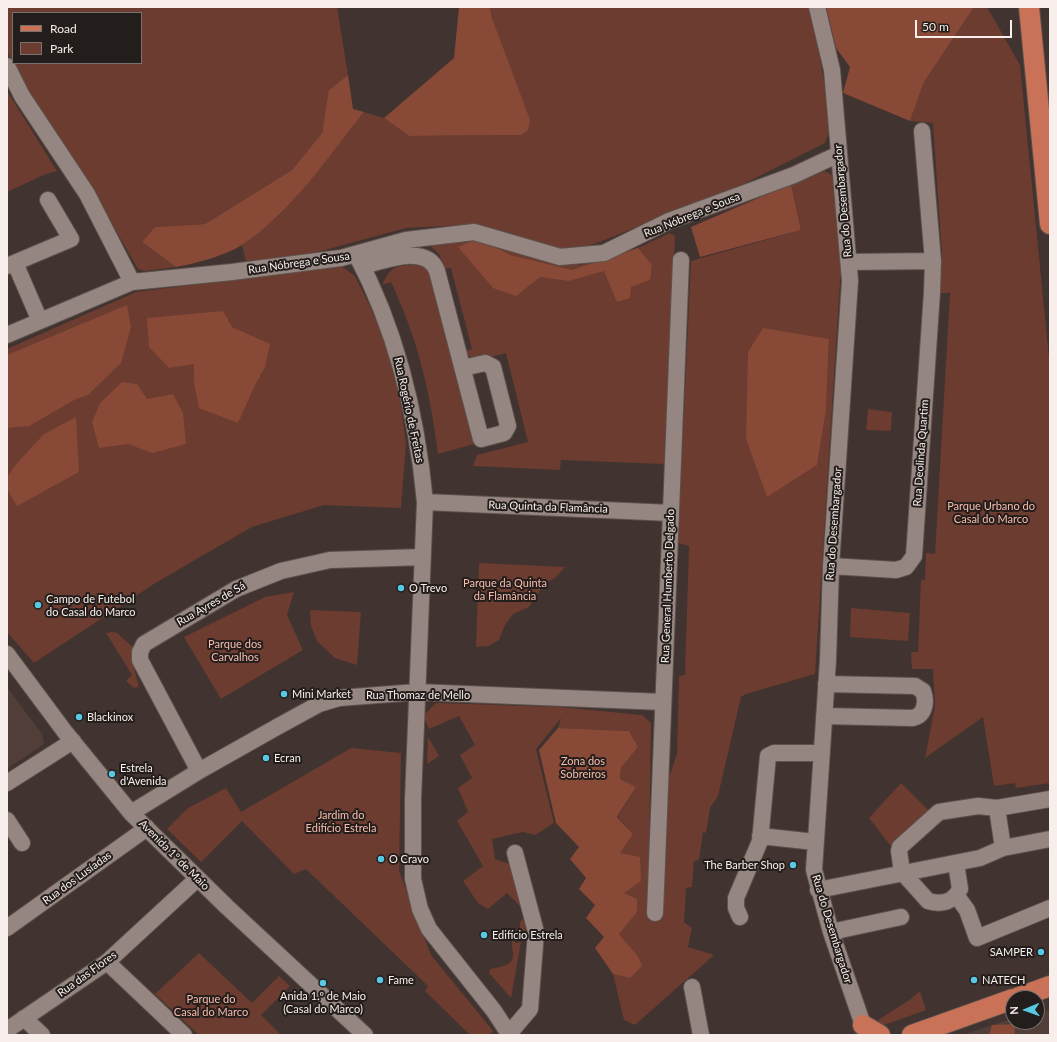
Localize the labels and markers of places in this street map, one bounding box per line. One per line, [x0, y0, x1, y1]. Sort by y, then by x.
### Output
place label: O Trevo [409, 581, 447, 595]
marker: O Trevo [396, 583, 406, 593]
place label: Campo de Futebol do Casal do Marco [46, 592, 136, 618]
marker: Campo de Futebol do Casal do Marco [33, 600, 43, 610]
place label: Mini Market [292, 687, 351, 701]
marker: Mini Market [279, 689, 289, 699]
place label: Blackinox [87, 710, 133, 724]
marker: Blackinox [74, 712, 84, 722]
place label: Ecran [274, 751, 301, 765]
marker: Ecran [261, 753, 271, 763]
place label: Estrela d'Avenida [120, 761, 167, 787]
marker: Estrela d'Avenida [107, 769, 117, 779]
place label: O Cravo [389, 852, 429, 866]
marker: O Cravo [376, 854, 386, 864]
place label: The Barber Shop [704, 858, 785, 872]
marker: The Barber Shop [788, 860, 798, 870]
place label: Edifício Estrela [492, 928, 563, 942]
marker: Edifício Estrela [479, 930, 489, 940]
place label: SAMPER [990, 945, 1033, 959]
marker: SAMPER [1036, 947, 1046, 957]
place label: Fame [388, 973, 414, 987]
place label: NATECH [982, 973, 1025, 987]
marker: Fame [375, 975, 385, 985]
marker: NATECH [969, 975, 979, 985]
marker: Anida 1.º de Maio (Casal do Marco) [318, 978, 328, 988]
place label: Anida 1.º de Maio (Casal do Marco) [280, 989, 366, 1015]

